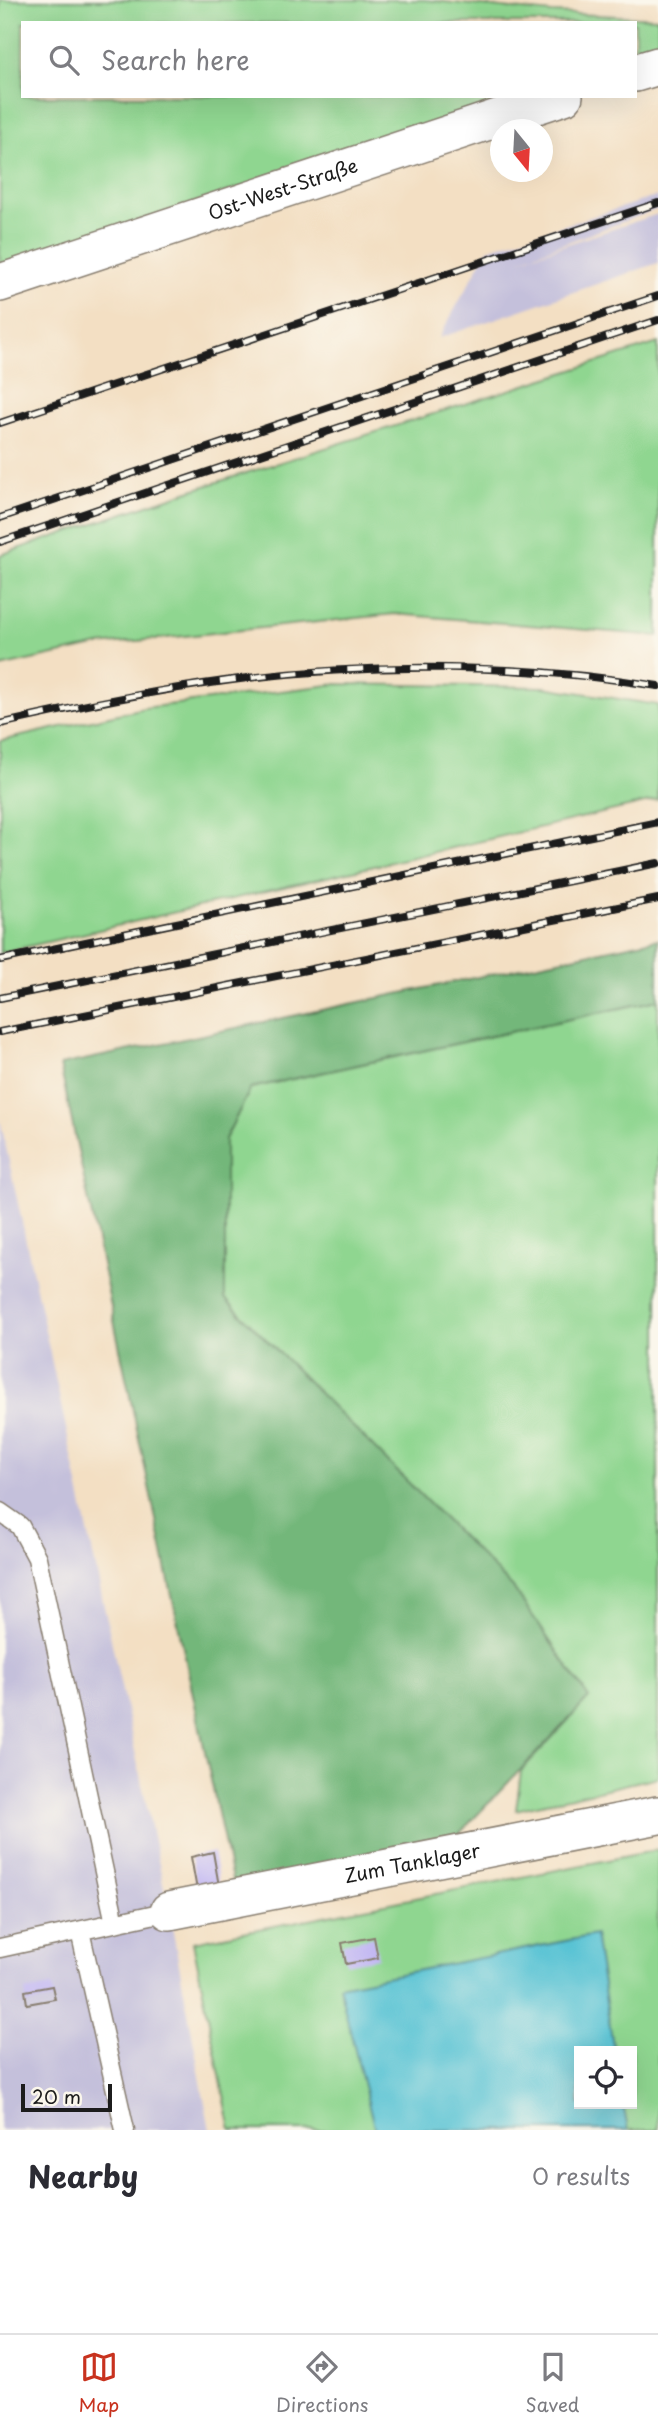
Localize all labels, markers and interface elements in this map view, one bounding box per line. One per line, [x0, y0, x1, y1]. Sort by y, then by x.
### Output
search box [21, 21, 637, 98]
text: Search here [101, 40, 250, 79]
icon: search [45, 41, 83, 79]
north arrow [490, 119, 553, 182]
street label: Ost-West-Straße [204, 150, 361, 226]
street label: Zum Tanklager [342, 1835, 483, 1889]
map controls [574, 2046, 637, 2109]
button: locate [574, 2046, 637, 2109]
scale bar [21, 2081, 112, 2113]
text: 20 m [32, 2082, 81, 2110]
text: Nearby [28, 2153, 138, 2198]
text: 0 results [532, 2158, 630, 2193]
tab: Map [79, 2348, 119, 2418]
tab: Directions [276, 2348, 369, 2418]
tab: Saved [526, 2348, 579, 2418]

